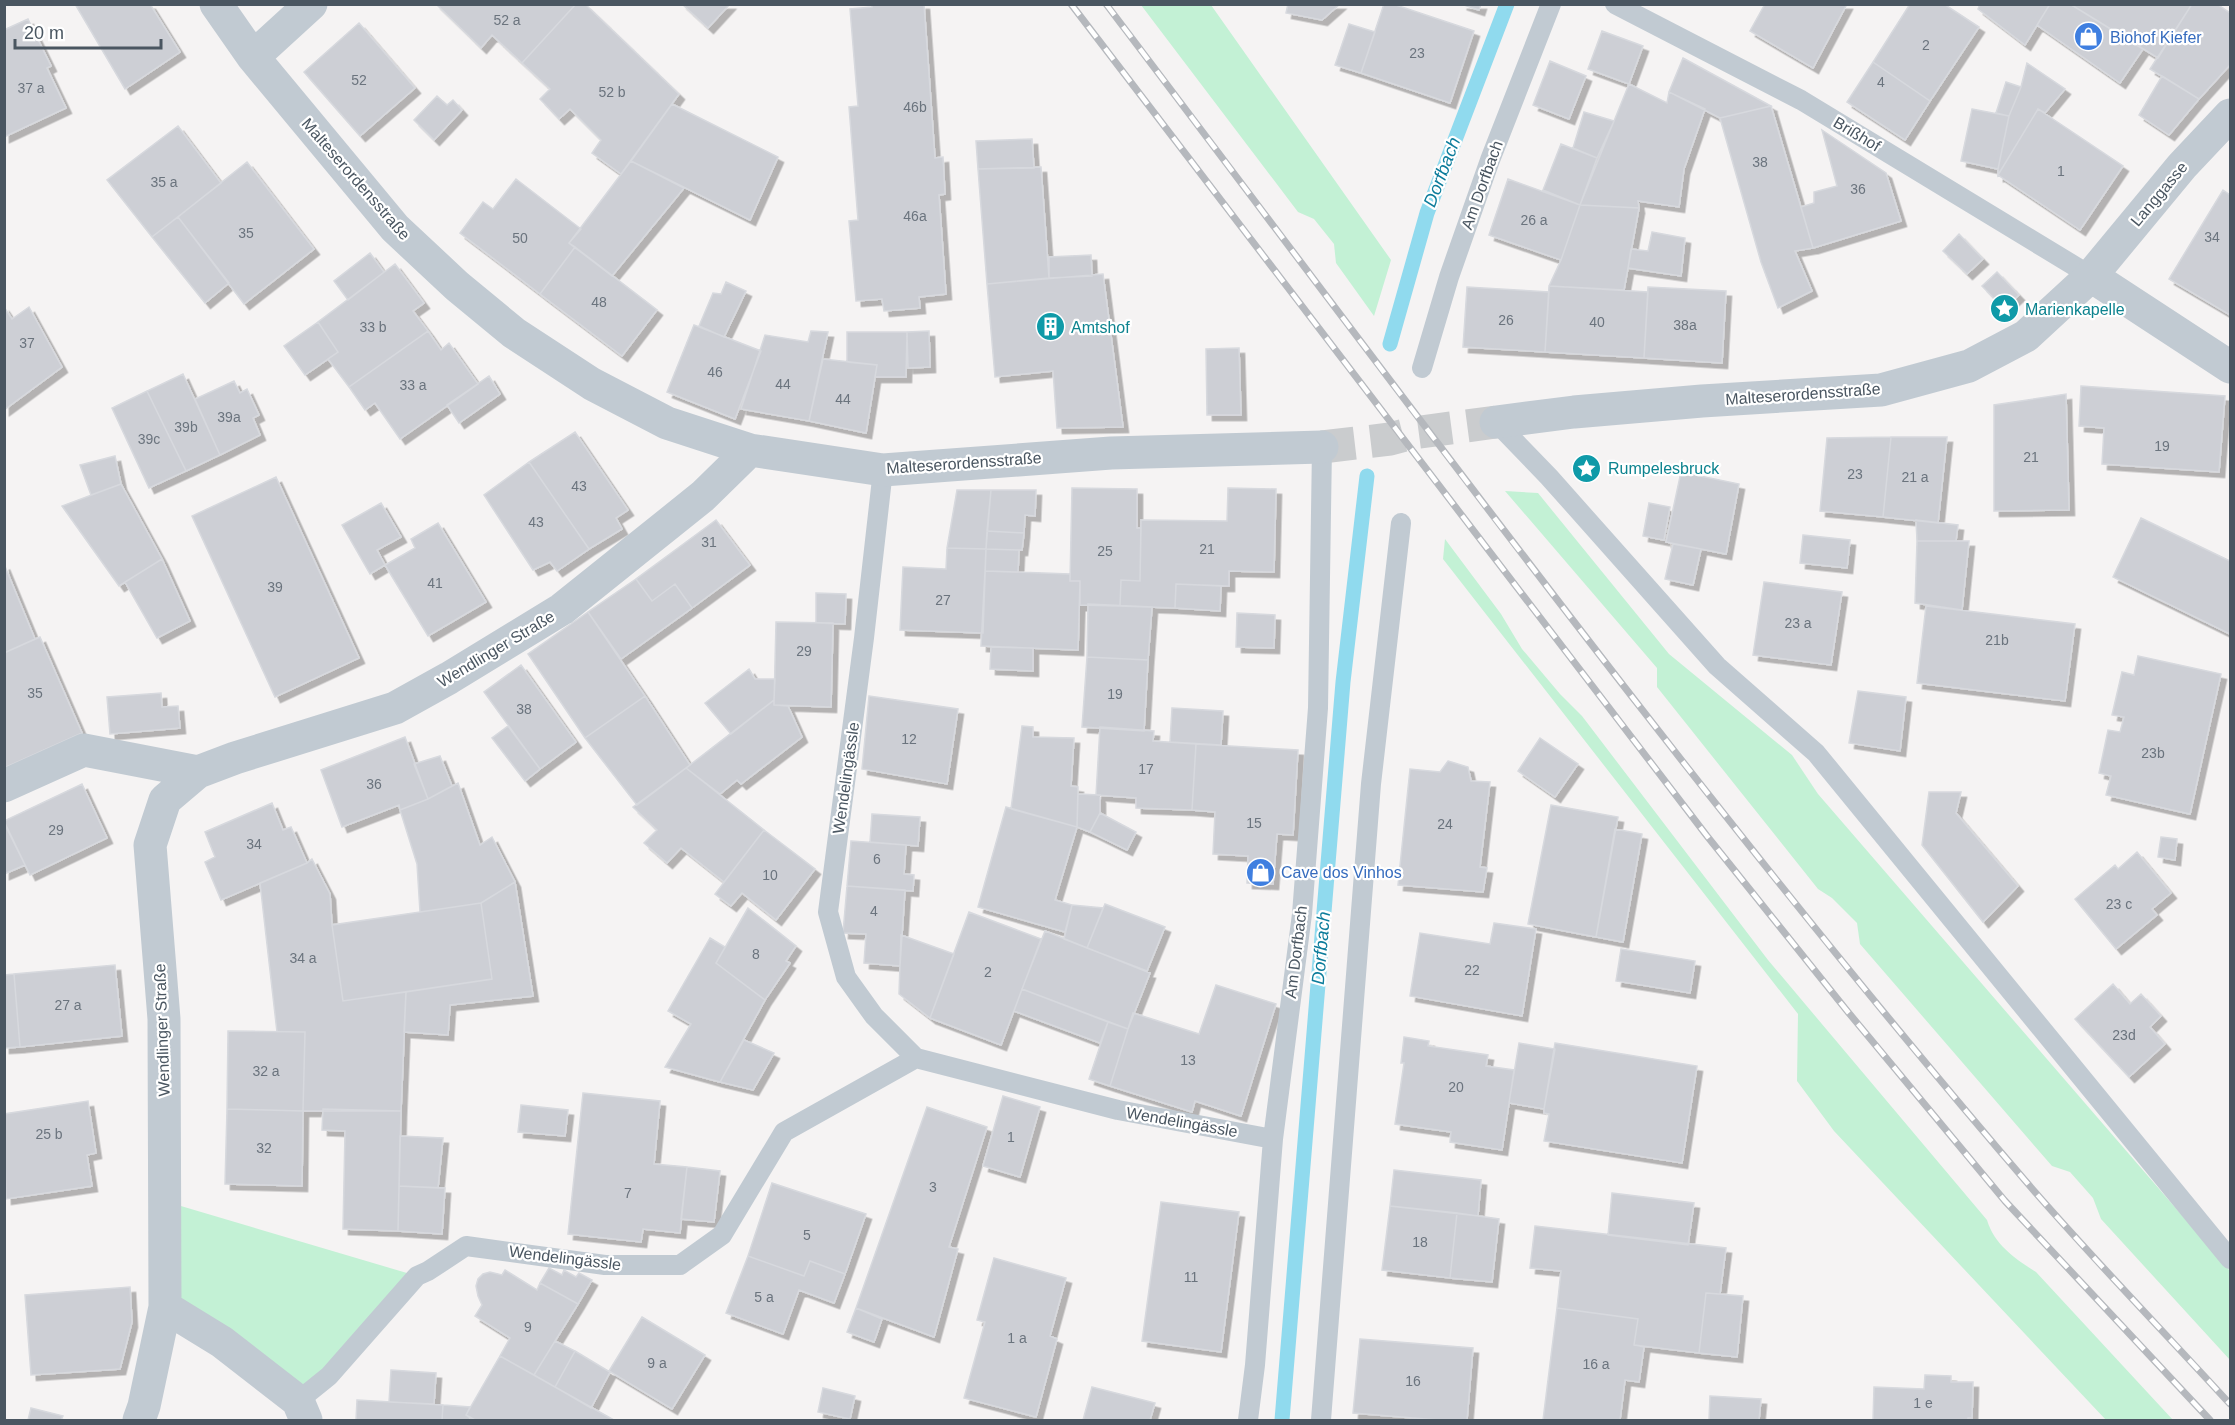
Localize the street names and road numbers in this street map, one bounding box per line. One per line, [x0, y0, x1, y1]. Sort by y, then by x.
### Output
street label: Brißhof [1831, 113, 1884, 155]
street label: Malteserordensstraße [299, 115, 414, 243]
street label: Am Dorfbach [1458, 138, 1506, 232]
street label: Langgasse [2127, 158, 2191, 229]
street label: Malteserordensstraße [1725, 380, 1881, 408]
street label: Malteserordensstraße [886, 449, 1042, 477]
street label: Wendlinger Straße [435, 607, 558, 691]
street label: Wendelingässle [830, 721, 862, 835]
street label: Am Dorfbach [1282, 905, 1310, 999]
street label: Wendlinger Straße [151, 963, 173, 1097]
street label: Wendelingässle [1125, 1104, 1239, 1140]
street label: Wendelingässle [508, 1243, 622, 1273]

